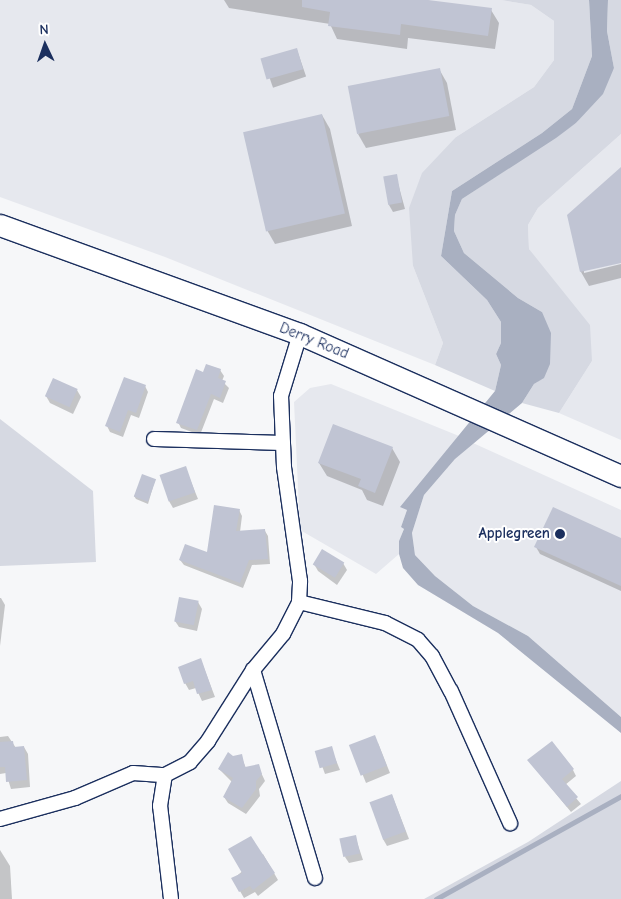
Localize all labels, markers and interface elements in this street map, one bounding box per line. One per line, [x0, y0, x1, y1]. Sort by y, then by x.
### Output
north arrow [20, 20, 70, 70]
text: N [39, 21, 49, 38]
street label: Derry Road [277, 319, 351, 363]
place label: Applegreen [478, 525, 550, 543]
marker: Applegreen [554, 528, 566, 540]

